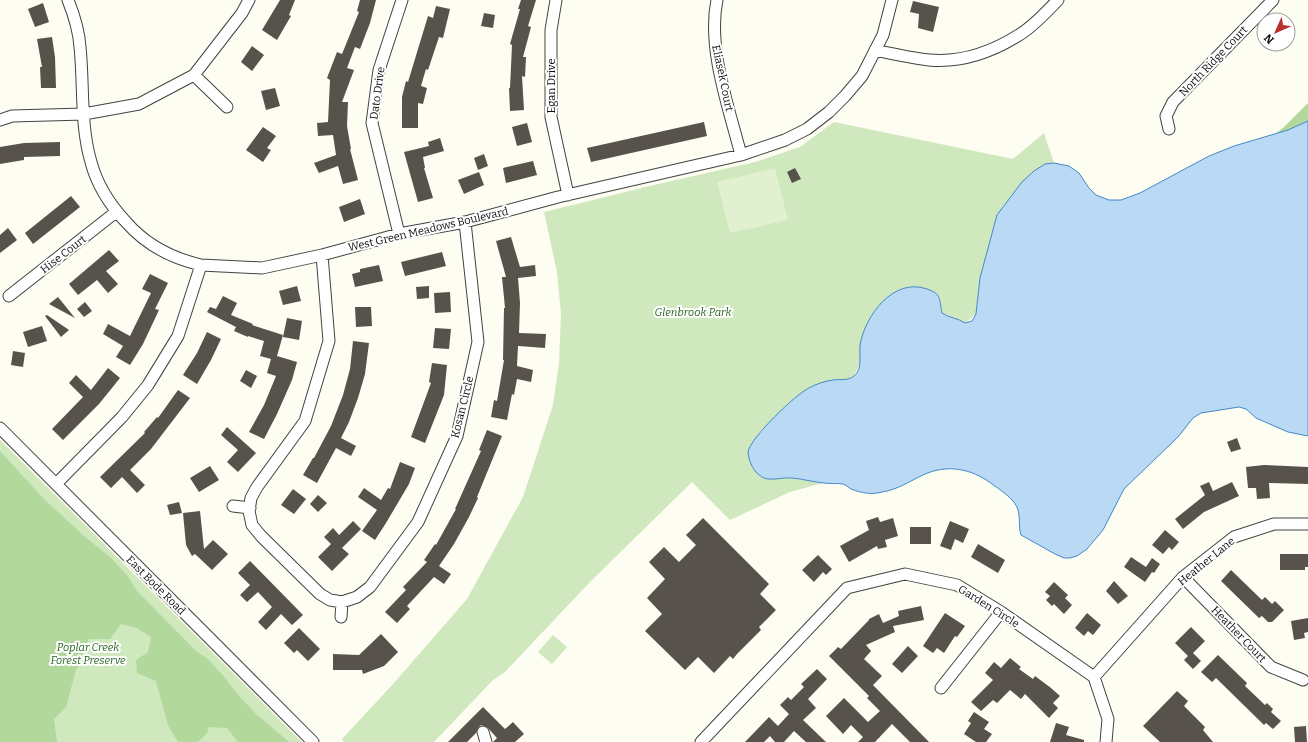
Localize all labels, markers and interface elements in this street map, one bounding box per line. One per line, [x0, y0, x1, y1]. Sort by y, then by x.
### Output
north arrow [1256, 12, 1296, 52]
street label: North Ridge Court [1177, 24, 1250, 99]
text: N [1261, 31, 1277, 46]
street label: Eliasek Court [709, 44, 736, 113]
street label: Egan Drive [545, 59, 558, 113]
street label: Dato Drive [367, 66, 388, 120]
street label: West Green Meadows Boulevard [347, 205, 510, 254]
street label: Hise Court [38, 233, 89, 276]
park label: Glenbrook Park [655, 306, 732, 319]
street label: Kosan Circle [449, 375, 476, 439]
street label: Heather Lane [1175, 535, 1237, 588]
street label: East Bode Road [123, 553, 188, 618]
street label: Garden Circle [956, 582, 1022, 630]
street label: Heather Court [1209, 604, 1269, 665]
park label: Poplar Creek Forest Preserve [50, 641, 126, 667]

